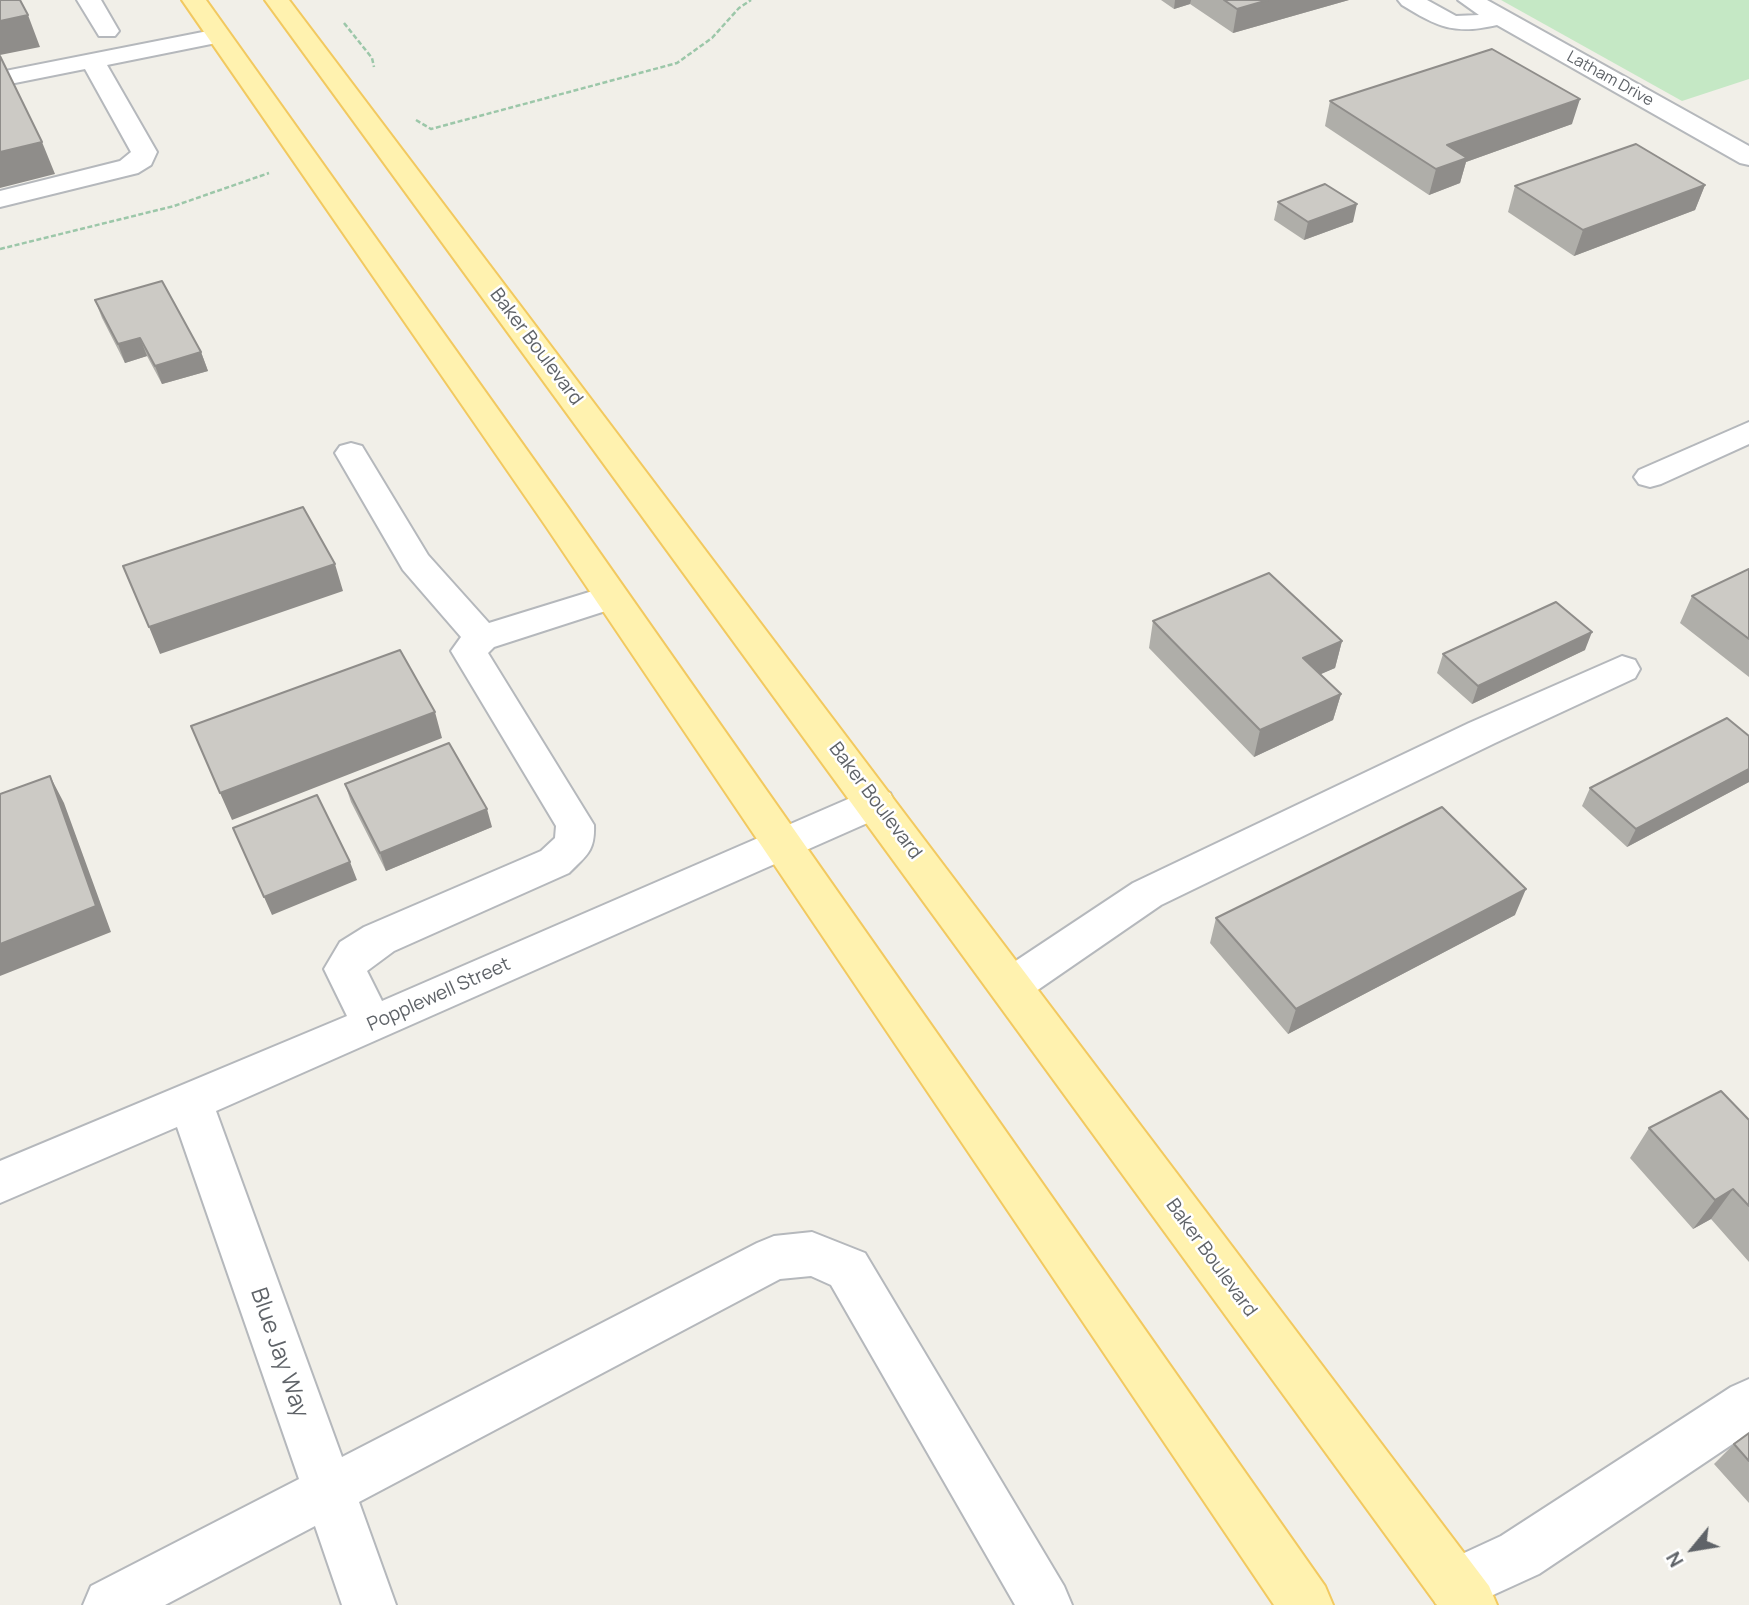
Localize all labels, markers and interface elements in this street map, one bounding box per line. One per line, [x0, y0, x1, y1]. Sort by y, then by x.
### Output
street label: Latham Drive [1563, 47, 1657, 111]
street label: Baker Boulevard [485, 284, 587, 410]
street label: Baker Boulevard [824, 738, 926, 864]
street label: Popplewell Street [364, 953, 514, 1037]
street label: Baker Boulevard [1161, 1195, 1261, 1321]
street label: Blue Jay Way [244, 1285, 314, 1421]
north arrow [1658, 1514, 1728, 1584]
text: N [1660, 1547, 1689, 1572]

